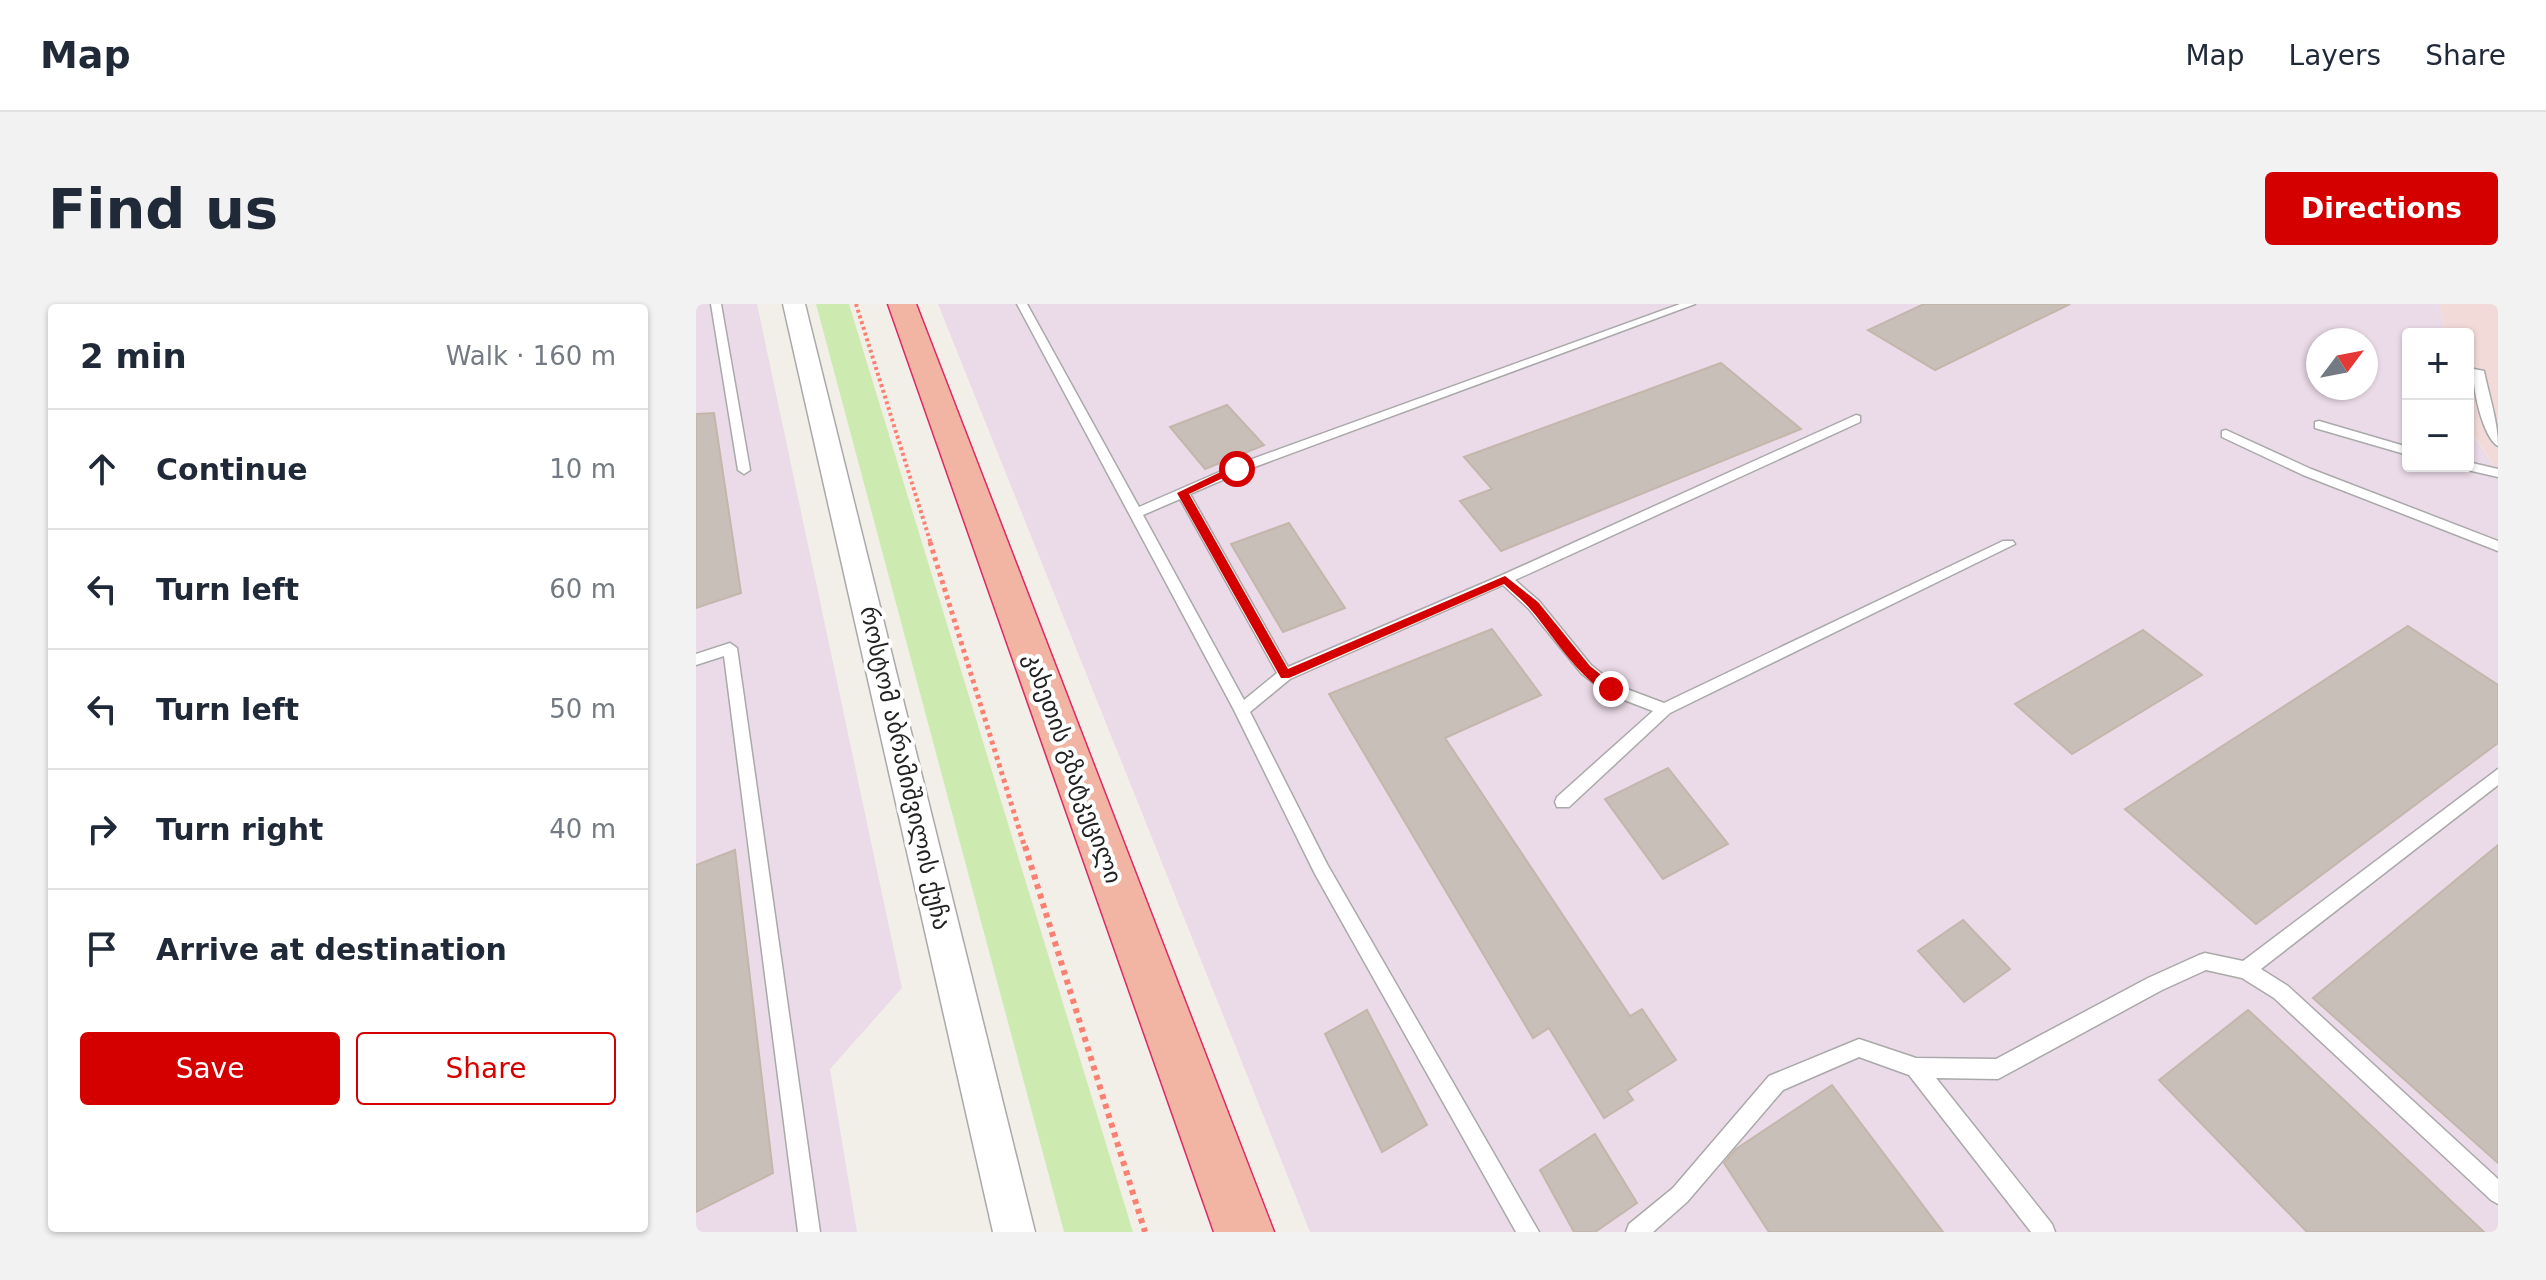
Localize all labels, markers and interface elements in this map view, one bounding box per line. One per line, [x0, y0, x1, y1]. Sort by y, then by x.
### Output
text: Map [40, 33, 131, 77]
text: Map [2185, 39, 2245, 72]
text: Layers [2289, 39, 2381, 72]
text: Share [2425, 39, 2506, 72]
button: Directions [2265, 172, 2498, 245]
text: Find us [48, 176, 278, 241]
north arrow [2306, 328, 2378, 400]
map controls [2402, 328, 2474, 472]
button: + [2402, 328, 2474, 400]
text: 2 min [80, 336, 187, 376]
text: Walk · 160 m [446, 341, 616, 371]
button: − [2402, 400, 2474, 472]
icon: ahead [80, 447, 124, 491]
route start [1219, 451, 1255, 487]
text: Continue [156, 452, 308, 487]
text: 10 m [549, 454, 616, 484]
icon: left [80, 567, 124, 611]
text: Turn left [156, 572, 299, 607]
text: 60 m [549, 574, 616, 604]
street label: როსტომ აბრამიშვილის ქუჩა [854, 604, 956, 932]
street label: კახეთის გზატკეცილი [1018, 649, 1128, 887]
route end [1593, 671, 1629, 707]
icon: left [80, 687, 124, 731]
text: Turn left [156, 692, 299, 727]
text: 50 m [549, 694, 616, 724]
icon: right [80, 807, 124, 851]
text: Turn right [156, 812, 323, 847]
text: 40 m [549, 814, 616, 844]
icon: arrive [80, 927, 124, 971]
text: Arrive at destination [156, 932, 507, 967]
button: Save [80, 1032, 340, 1105]
button: Share [356, 1032, 616, 1105]

